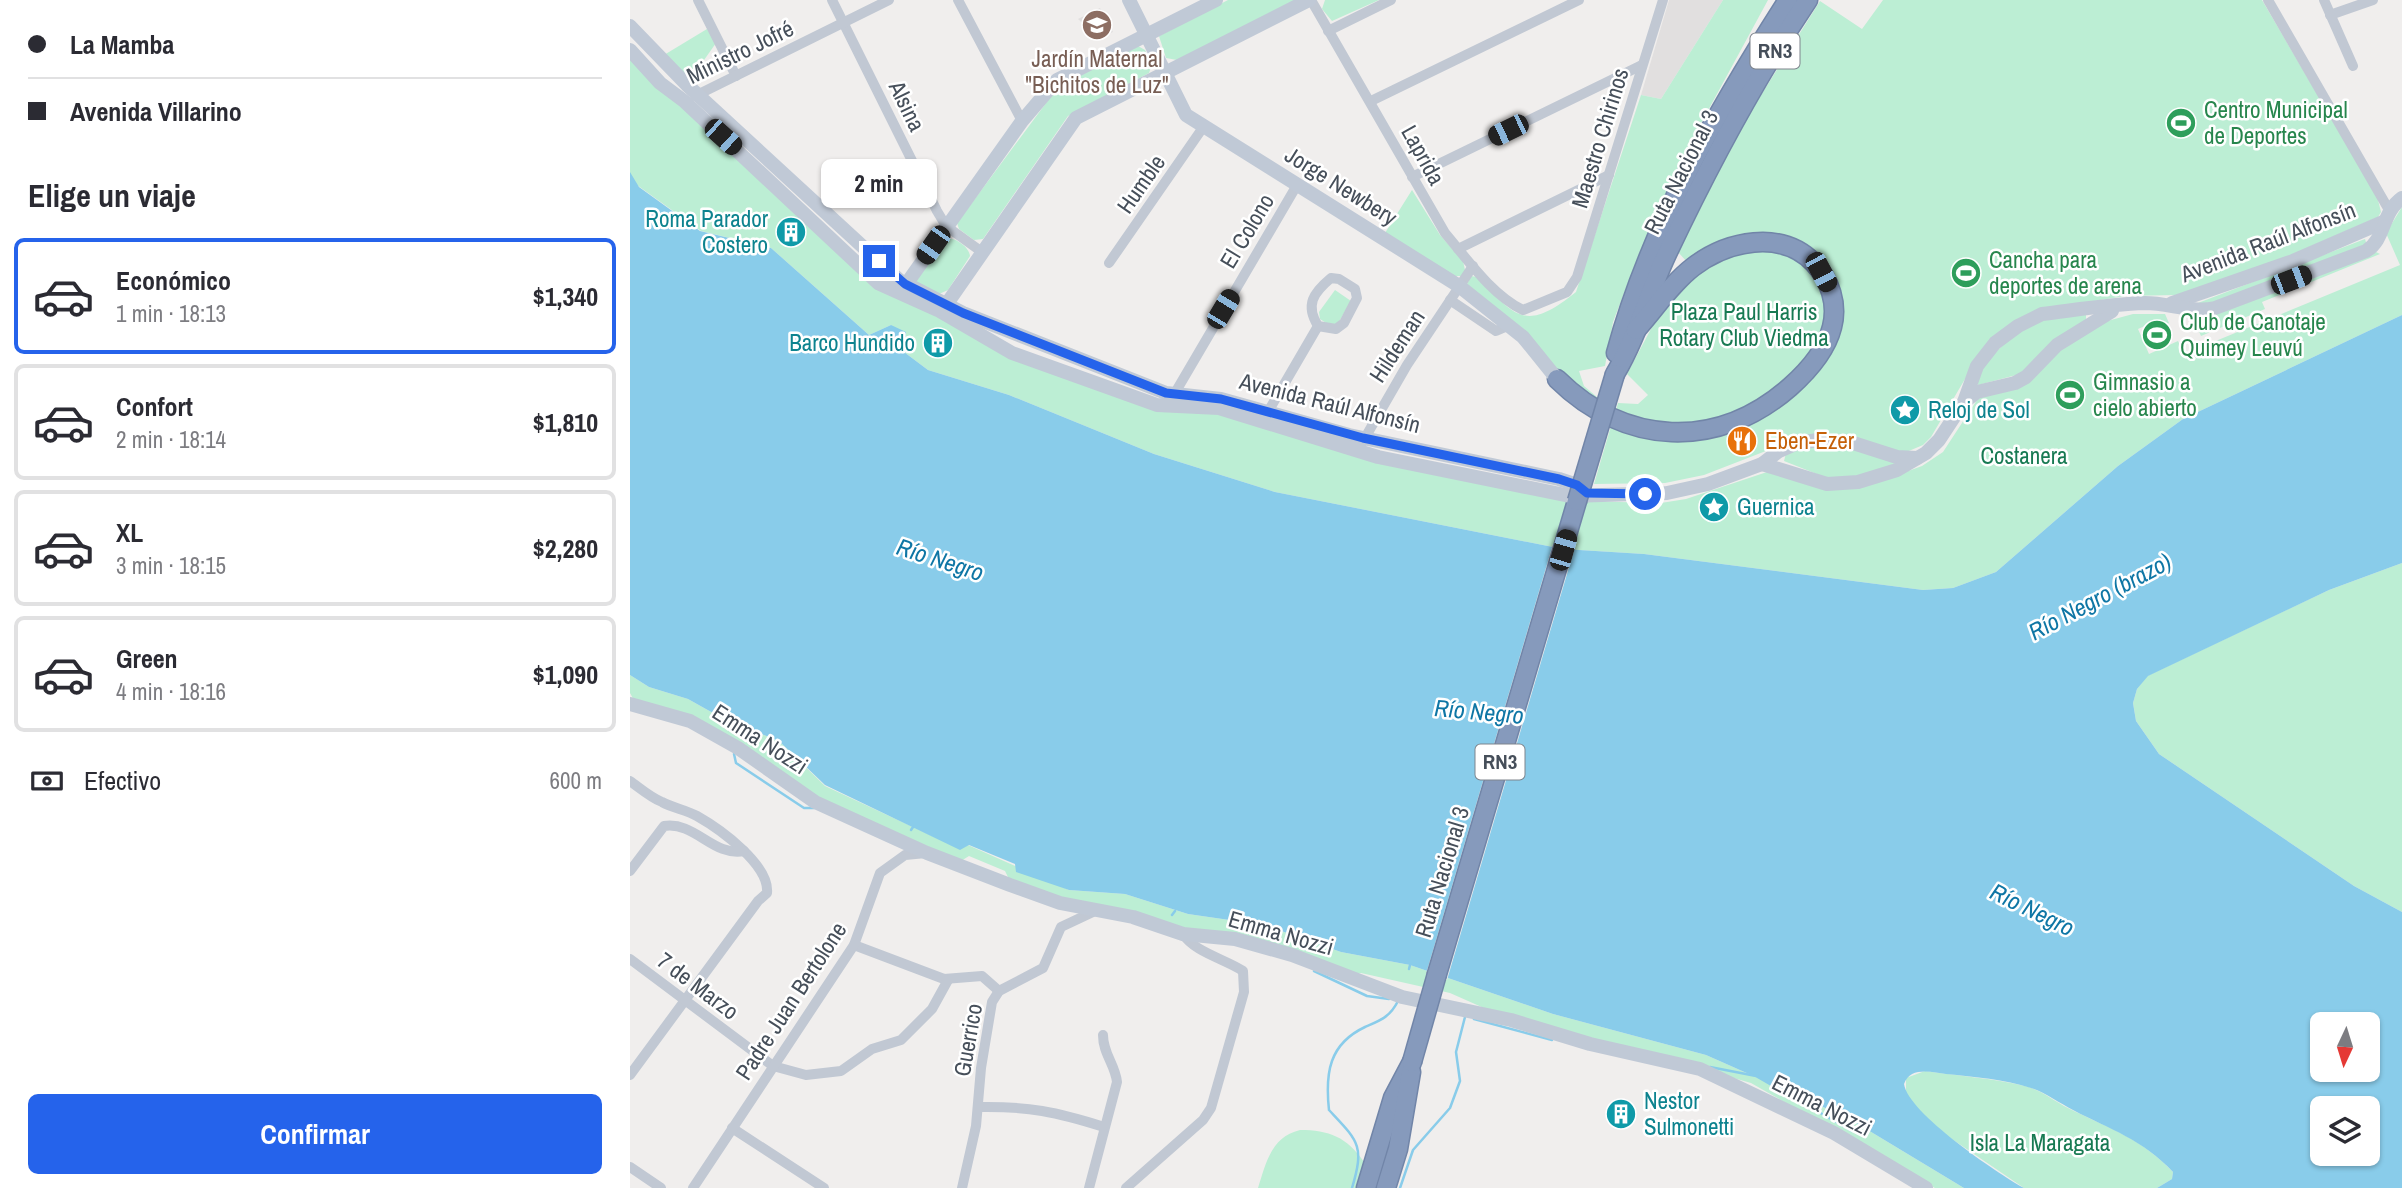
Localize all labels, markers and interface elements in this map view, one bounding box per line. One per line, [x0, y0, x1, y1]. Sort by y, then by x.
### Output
school or university icon: Jardín Maternal "Bichitos de Luz" [1080, 8, 1114, 42]
street label: Ministro Jofré [681, 12, 798, 91]
text: La Mamba [70, 27, 174, 62]
road number: RN3 [1750, 34, 1800, 68]
place label: Jardín Maternal "Bichitos de Luz" [1025, 43, 1169, 100]
street label: Maestro Chirinos [1564, 64, 1635, 212]
street label: Alsina [882, 75, 933, 137]
text: Avenida Villarino [70, 94, 242, 129]
place label: Centro Municipal de Deportes [2204, 94, 2348, 151]
street label: Ruta Nacional 3 [1636, 104, 1725, 239]
sports icon: Centro Municipal de Deportes [2164, 106, 2198, 140]
car [1485, 111, 1532, 149]
car [701, 115, 746, 159]
street label: Laprida [1394, 119, 1453, 191]
street label: Jorge Newbery [1279, 139, 1404, 233]
street label: Humble [1109, 148, 1172, 219]
callout: 2 min [821, 160, 937, 208]
text: 2 min [854, 168, 904, 199]
text: Elige un viaje [28, 174, 196, 217]
street label: El Colono [1212, 188, 1281, 274]
street label: Avenida Raúl Alfonsín [2175, 194, 2360, 290]
place label: Roma Parador Costero [645, 203, 769, 260]
building icon: Roma Parador Costero [774, 215, 808, 249]
car [913, 222, 954, 268]
place label: Cancha para deportes de arena [1989, 244, 2143, 301]
route end [863, 245, 895, 277]
car [1802, 249, 1841, 295]
sports icon: Cancha para deportes de arena [1949, 256, 1983, 290]
text: Económico [116, 263, 231, 298]
car [2268, 263, 2315, 297]
icon: car [32, 265, 95, 328]
text: $1,340 [533, 279, 598, 314]
car [1204, 286, 1243, 332]
park label: Plaza Paul Harris Rotary Club Viedma [1659, 296, 1829, 353]
text: 1 min · 18:13 [116, 298, 226, 329]
street label: Hildeman [1362, 303, 1432, 388]
place label: Club de Canotaje Quimey Leuvú [2180, 306, 2326, 363]
sports icon: Club de Canotaje Quimey Leuvú [2140, 318, 2174, 352]
building icon: Barco Hundido [921, 326, 955, 360]
place label: Barco Hundido [789, 327, 915, 358]
street label: Avenida Raúl Alfonsín [1236, 365, 1424, 440]
place label: Gimnasio a cielo abierto [2093, 366, 2197, 423]
sports icon: Gimnasio a cielo abierto [2053, 378, 2087, 412]
text: Confort [116, 389, 193, 424]
icon: car [32, 391, 95, 454]
place icon: Reloj de Sol [1888, 393, 1922, 427]
place label: Reloj de Sol [1928, 394, 2030, 425]
text: $1,810 [533, 405, 598, 440]
text: 2 min · 18:14 [116, 424, 226, 455]
restaurant icon: Eben-Ezer [1725, 424, 1759, 458]
place label: Eben-Ezer [1765, 425, 1855, 456]
park label: Costanera [1980, 440, 2068, 471]
route start [1629, 478, 1661, 510]
place icon: Guernica [1697, 490, 1731, 524]
place label: Guernica [1737, 491, 1815, 522]
text: XL [116, 515, 143, 550]
icon: car [32, 517, 95, 580]
car [1548, 527, 1579, 573]
water label: Río Negro [893, 530, 988, 588]
text: $2,280 [533, 531, 598, 566]
water label: Río Negro (brazo) [2022, 545, 2177, 647]
text: 3 min · 18:15 [116, 550, 226, 581]
text: Green [116, 641, 178, 676]
icon: car [32, 643, 95, 706]
text: $1,090 [533, 657, 598, 692]
text: 4 min · 18:16 [116, 676, 226, 707]
water label: Río Negro [1433, 691, 1525, 731]
street label: Emma Nozzi [707, 696, 814, 781]
road number: RN3 [1476, 744, 1524, 780]
icon: cash [28, 762, 66, 800]
text: Efectivo [84, 763, 161, 798]
text: 600 m [550, 765, 602, 796]
street label: Ruta Nacional 3 [1407, 803, 1476, 941]
water label: Río Negro [1985, 875, 2080, 943]
street label: Emma Nozzi [1225, 903, 1337, 962]
street label: Padre Juan Bertolone [728, 916, 853, 1086]
street label: 7 de Marzo [651, 945, 745, 1026]
street label: Guerrico [946, 1001, 989, 1079]
north arrow [2310, 1012, 2380, 1082]
map controls [2310, 1012, 2380, 1166]
street label: Emma Nozzi [1767, 1066, 1877, 1143]
place label: Nestor Sulmonetti [1644, 1085, 1734, 1142]
button: Confirmar [28, 1094, 602, 1174]
button: layers [2310, 1096, 2380, 1166]
building icon: Nestor Sulmonetti [1604, 1097, 1638, 1131]
park label: Isla La Maragata [1970, 1127, 2111, 1158]

